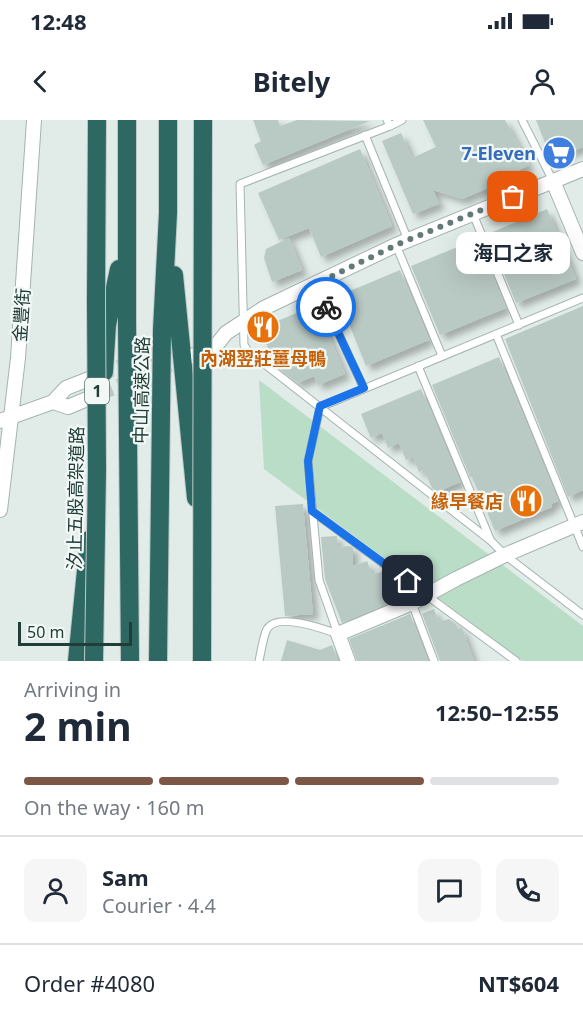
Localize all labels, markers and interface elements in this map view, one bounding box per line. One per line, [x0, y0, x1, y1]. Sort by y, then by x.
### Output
text: 12:48 [30, 6, 87, 36]
text: Bitely [253, 63, 330, 100]
icon: back [24, 65, 57, 98]
icon: person [526, 65, 559, 98]
supermarket icon: 7-Eleven [541, 135, 577, 171]
place label: 7-Eleven [461, 141, 536, 165]
pin [487, 171, 538, 222]
icon: bag [496, 180, 529, 213]
callout: 海口之家 [456, 233, 570, 275]
text: 海口之家 [473, 239, 553, 266]
courier [296, 277, 356, 337]
street label: 金豐街 [7, 287, 35, 343]
icon: bike [310, 291, 343, 324]
restaurant icon: 內湖翌莊薑母鴨 [245, 309, 281, 345]
street label: 中山高速公路 [128, 336, 154, 444]
place label: 內湖翌莊薑母鴨 [200, 346, 326, 370]
road number: 1 [85, 378, 109, 404]
street label: 汐止五股高架道路 [62, 426, 88, 570]
restaurant icon: 緣早餐店 [508, 483, 544, 519]
place label: 緣早餐店 [431, 489, 503, 513]
pin [382, 555, 433, 606]
icon: home [391, 564, 424, 597]
scale bar [18, 619, 132, 646]
text: 50 m [27, 621, 64, 643]
text: Arriving in [24, 676, 121, 703]
text: 12:50–12:55 [435, 697, 559, 727]
text: 2 min [24, 699, 131, 752]
text: On the way · 160 m [24, 794, 204, 821]
button: person [24, 859, 87, 922]
button: chat [418, 859, 481, 922]
button: phone [496, 859, 559, 922]
text: Sam [102, 862, 149, 892]
text: Courier · 4.4 [102, 892, 216, 919]
text: Order #4080 [24, 968, 155, 998]
text: NT$604 [478, 968, 559, 998]

